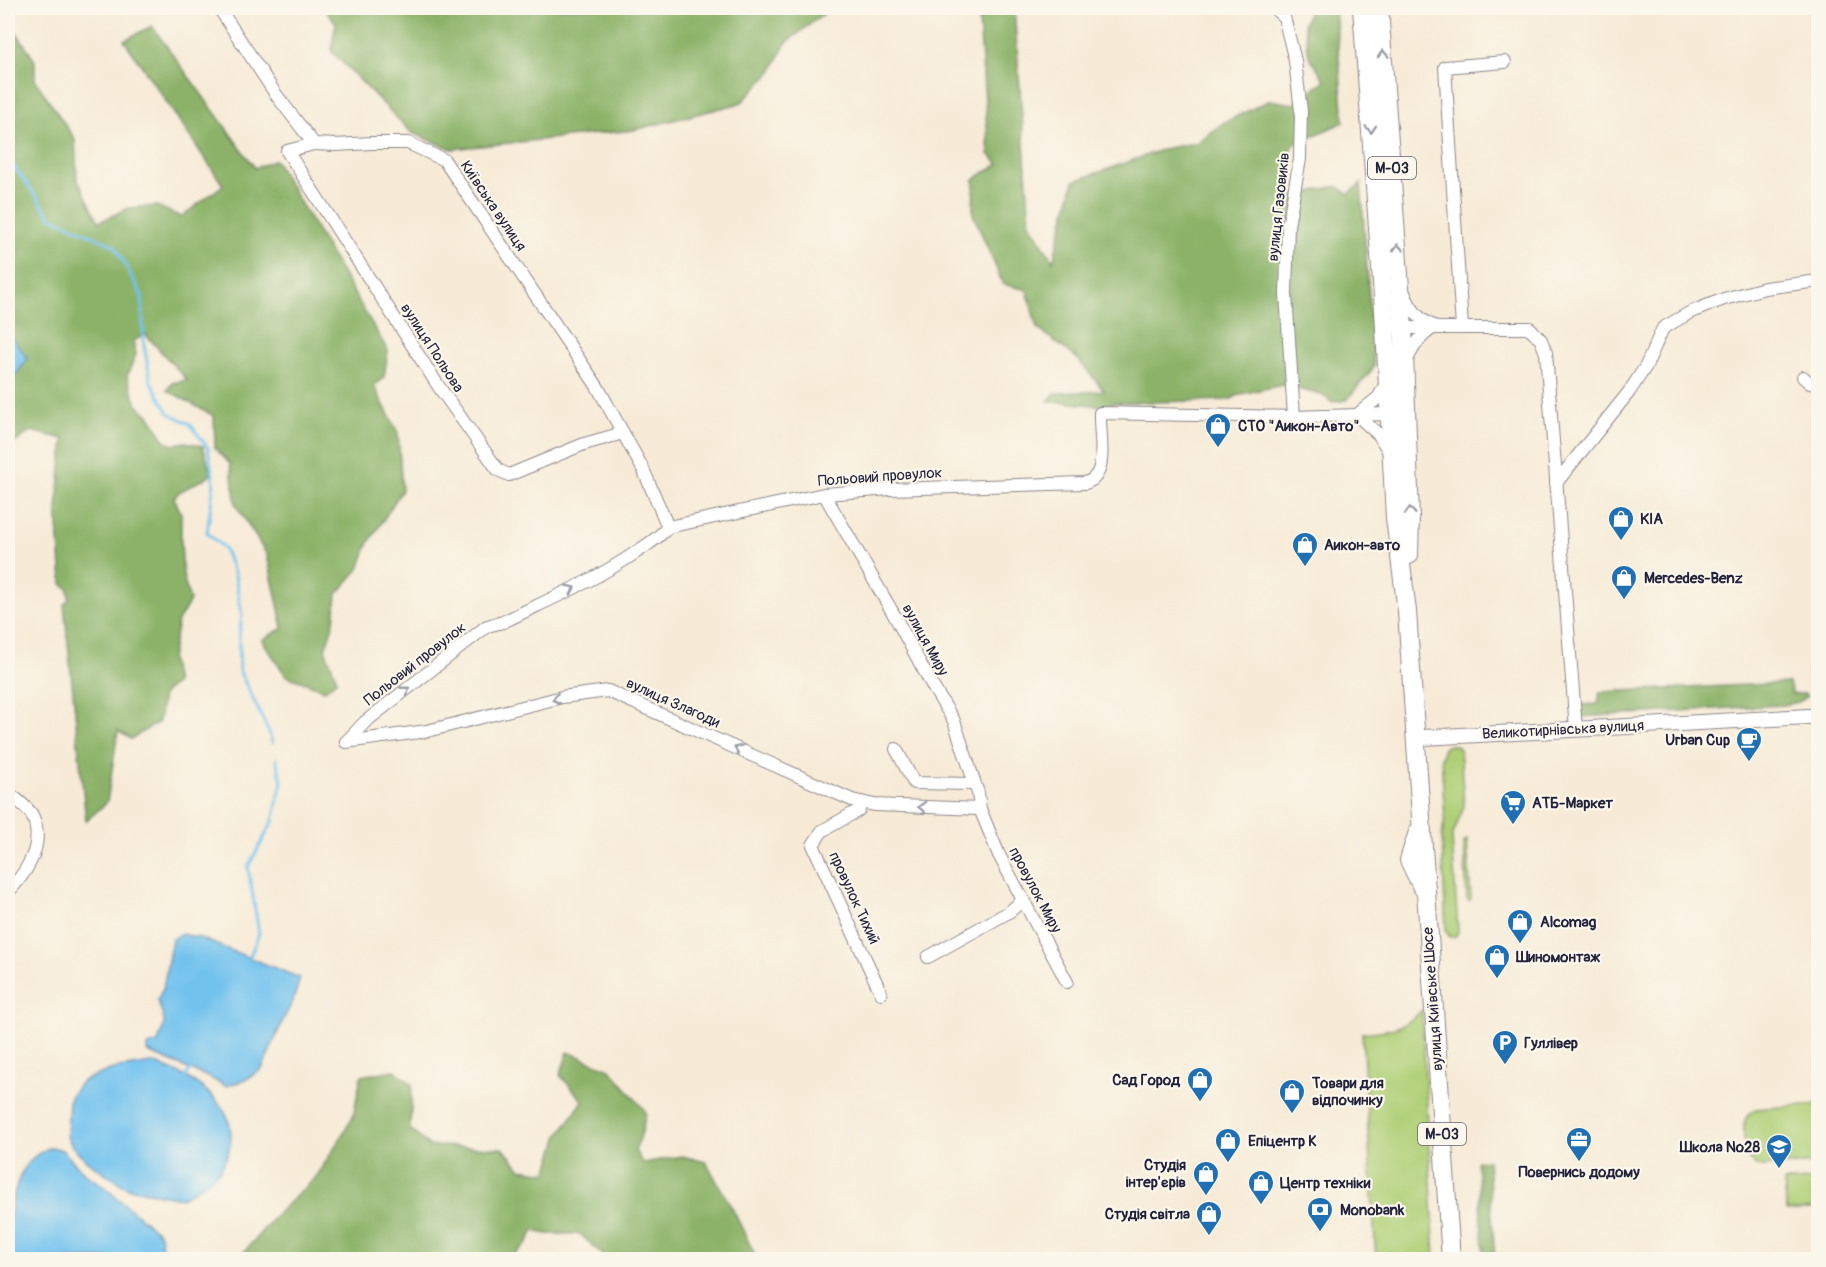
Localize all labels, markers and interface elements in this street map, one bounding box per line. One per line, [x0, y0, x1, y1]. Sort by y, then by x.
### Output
one-way arrow [1377, 49, 1390, 59]
one-way arrow [1364, 124, 1377, 133]
street label: вулиця Газовиків [1264, 152, 1294, 262]
street label: Київська вулиця [456, 157, 530, 255]
road number: М-03 [1368, 157, 1416, 179]
one-way arrow [1392, 244, 1405, 253]
street label: вулиця Польова [396, 300, 468, 396]
shop icon: СТО "Аикон-Авто" [1203, 411, 1233, 449]
place label: СТО "Аикон-Авто" [1238, 417, 1359, 436]
street label: Польовий провулок [817, 463, 943, 491]
shop icon: KIA [1606, 504, 1636, 542]
one-way arrow [1403, 506, 1416, 515]
place label: KIA [1640, 510, 1663, 529]
shop icon: Аикон-авто [1290, 530, 1320, 568]
place label: Аикон-авто [1324, 536, 1400, 555]
shop icon: Mercedes-Benz [1609, 563, 1639, 601]
place label: Mercedes-Benz [1644, 569, 1743, 588]
one-way arrow [564, 585, 575, 596]
street label: вулиця Миру [898, 601, 953, 680]
street label: Польовий провулок [360, 618, 470, 710]
street label: вулиця Злагоди [623, 674, 723, 732]
one-way arrow [399, 687, 410, 698]
one-way arrow [551, 691, 561, 704]
street label: Великотирнівська вулиця [1481, 716, 1645, 744]
cafe icon: Urban Cup [1734, 725, 1764, 763]
place label: Urban Cup [1665, 731, 1730, 750]
one-way arrow [734, 744, 745, 756]
supermarket icon: АТБ-Маркет [1498, 788, 1528, 826]
place label: АТБ-Маркет [1532, 794, 1613, 813]
one-way arrow [917, 800, 926, 813]
street label: провулок Миру [1004, 844, 1066, 937]
street label: провулок Тихий [824, 849, 884, 947]
shop icon: Alcomag [1505, 907, 1535, 945]
place label: Alcomag [1540, 913, 1597, 932]
street label: вулиця Київське Шосе [1418, 926, 1448, 1072]
shop icon: Шиномонтаж [1482, 942, 1512, 980]
place label: Шиномонтаж [1515, 948, 1600, 967]
parking icon: Гуллівер [1490, 1028, 1520, 1066]
place label: Гуллівер [1524, 1034, 1578, 1053]
shop icon: Сад Город [1185, 1065, 1215, 1103]
place label: Сад Город [1112, 1071, 1181, 1090]
place label: Товари для відпочинку [1311, 1074, 1384, 1110]
shop icon: Товари для відпочинку [1277, 1077, 1307, 1115]
road number: М-03 [1418, 1123, 1466, 1145]
office icon: Повернись додому [1564, 1125, 1594, 1163]
shop icon: Епіцентр К [1213, 1126, 1243, 1164]
place label: Епіцентр К [1248, 1132, 1317, 1151]
school or university icon: Школа №28 [1764, 1132, 1794, 1170]
place label: Школа №28 [1679, 1138, 1760, 1157]
place label: Студія інтер'єрів [1126, 1156, 1186, 1192]
shop icon: Студія інтер'єрів [1191, 1159, 1221, 1197]
place label: Повернись додому [1518, 1163, 1640, 1182]
shop icon: Центр техніки [1246, 1168, 1276, 1206]
place label: Центр техніки [1280, 1174, 1371, 1193]
bank icon: Monobank [1305, 1195, 1335, 1233]
shop icon: Студія світла [1194, 1199, 1224, 1237]
place label: Monobank [1340, 1201, 1405, 1220]
place label: Студія світла [1105, 1205, 1190, 1224]

